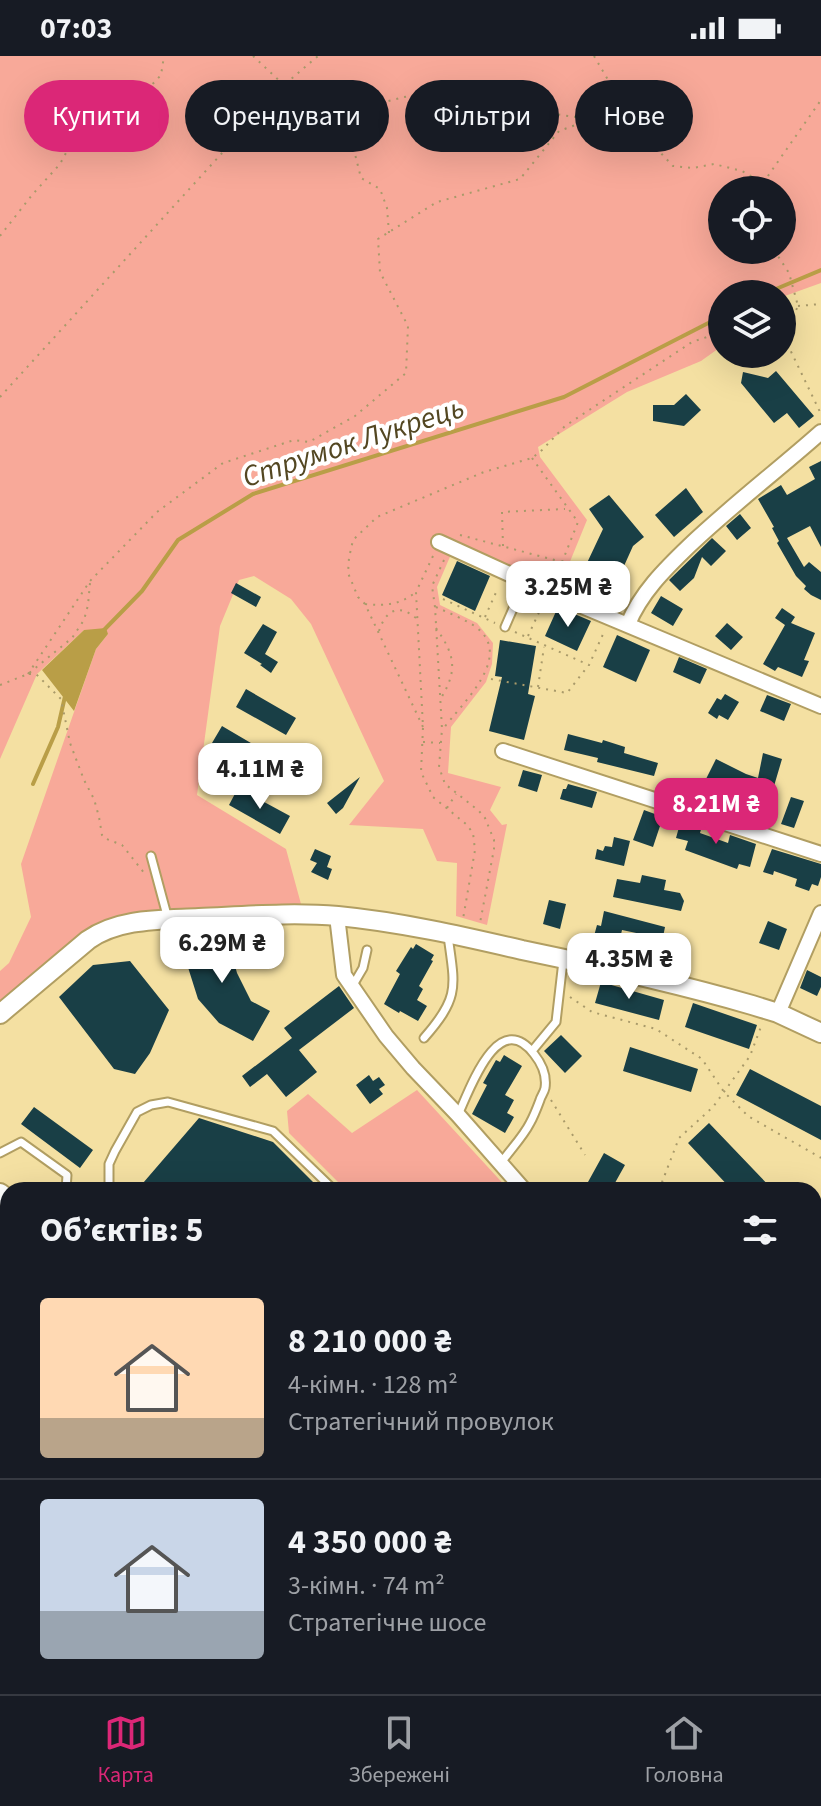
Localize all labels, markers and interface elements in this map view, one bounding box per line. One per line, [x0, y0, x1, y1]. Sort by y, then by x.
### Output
text: 07:03 [40, 7, 112, 50]
chip: Купити [24, 80, 169, 152]
chip: Орендувати [185, 80, 389, 152]
chip: Фільтри [405, 80, 559, 152]
chip: Нове [575, 80, 693, 152]
map controls [708, 176, 796, 368]
button: locate [708, 176, 796, 264]
button: layers [708, 280, 796, 368]
water label: Струмок Лукрець [237, 386, 470, 499]
pin: 3.25M ₴ [494, 561, 642, 629]
text: 3.25M ₴ [524, 568, 612, 605]
pin: 4.11M ₴ [186, 743, 334, 811]
text: 4.11M ₴ [216, 750, 304, 787]
pin: 8.21M ₴ [642, 778, 790, 846]
text: 8.21M ₴ [672, 785, 760, 822]
pin: 6.29M ₴ [148, 917, 296, 985]
text: 6.29M ₴ [178, 924, 266, 961]
pin: 4.35M ₴ [555, 933, 703, 1001]
text: 4.35M ₴ [585, 940, 673, 977]
text: Об’єктів: 5 [40, 1206, 203, 1255]
icon: filters [738, 1208, 782, 1252]
text: 8 210 000 ₴ [288, 1317, 452, 1366]
icon: home [104, 1330, 200, 1426]
text: 4-кімн. · 128 m² [288, 1366, 458, 1403]
text: Стратегічний провулок [288, 1403, 554, 1440]
text: 4 350 000 ₴ [288, 1518, 452, 1567]
icon: home [104, 1531, 200, 1627]
text: 3-кімн. · 74 m² [288, 1567, 445, 1604]
text: Стратегічне шосе [288, 1604, 486, 1641]
tab: Карта [97, 1711, 154, 1791]
tab: Збережені [349, 1711, 450, 1791]
tab: Головна [645, 1711, 724, 1791]

